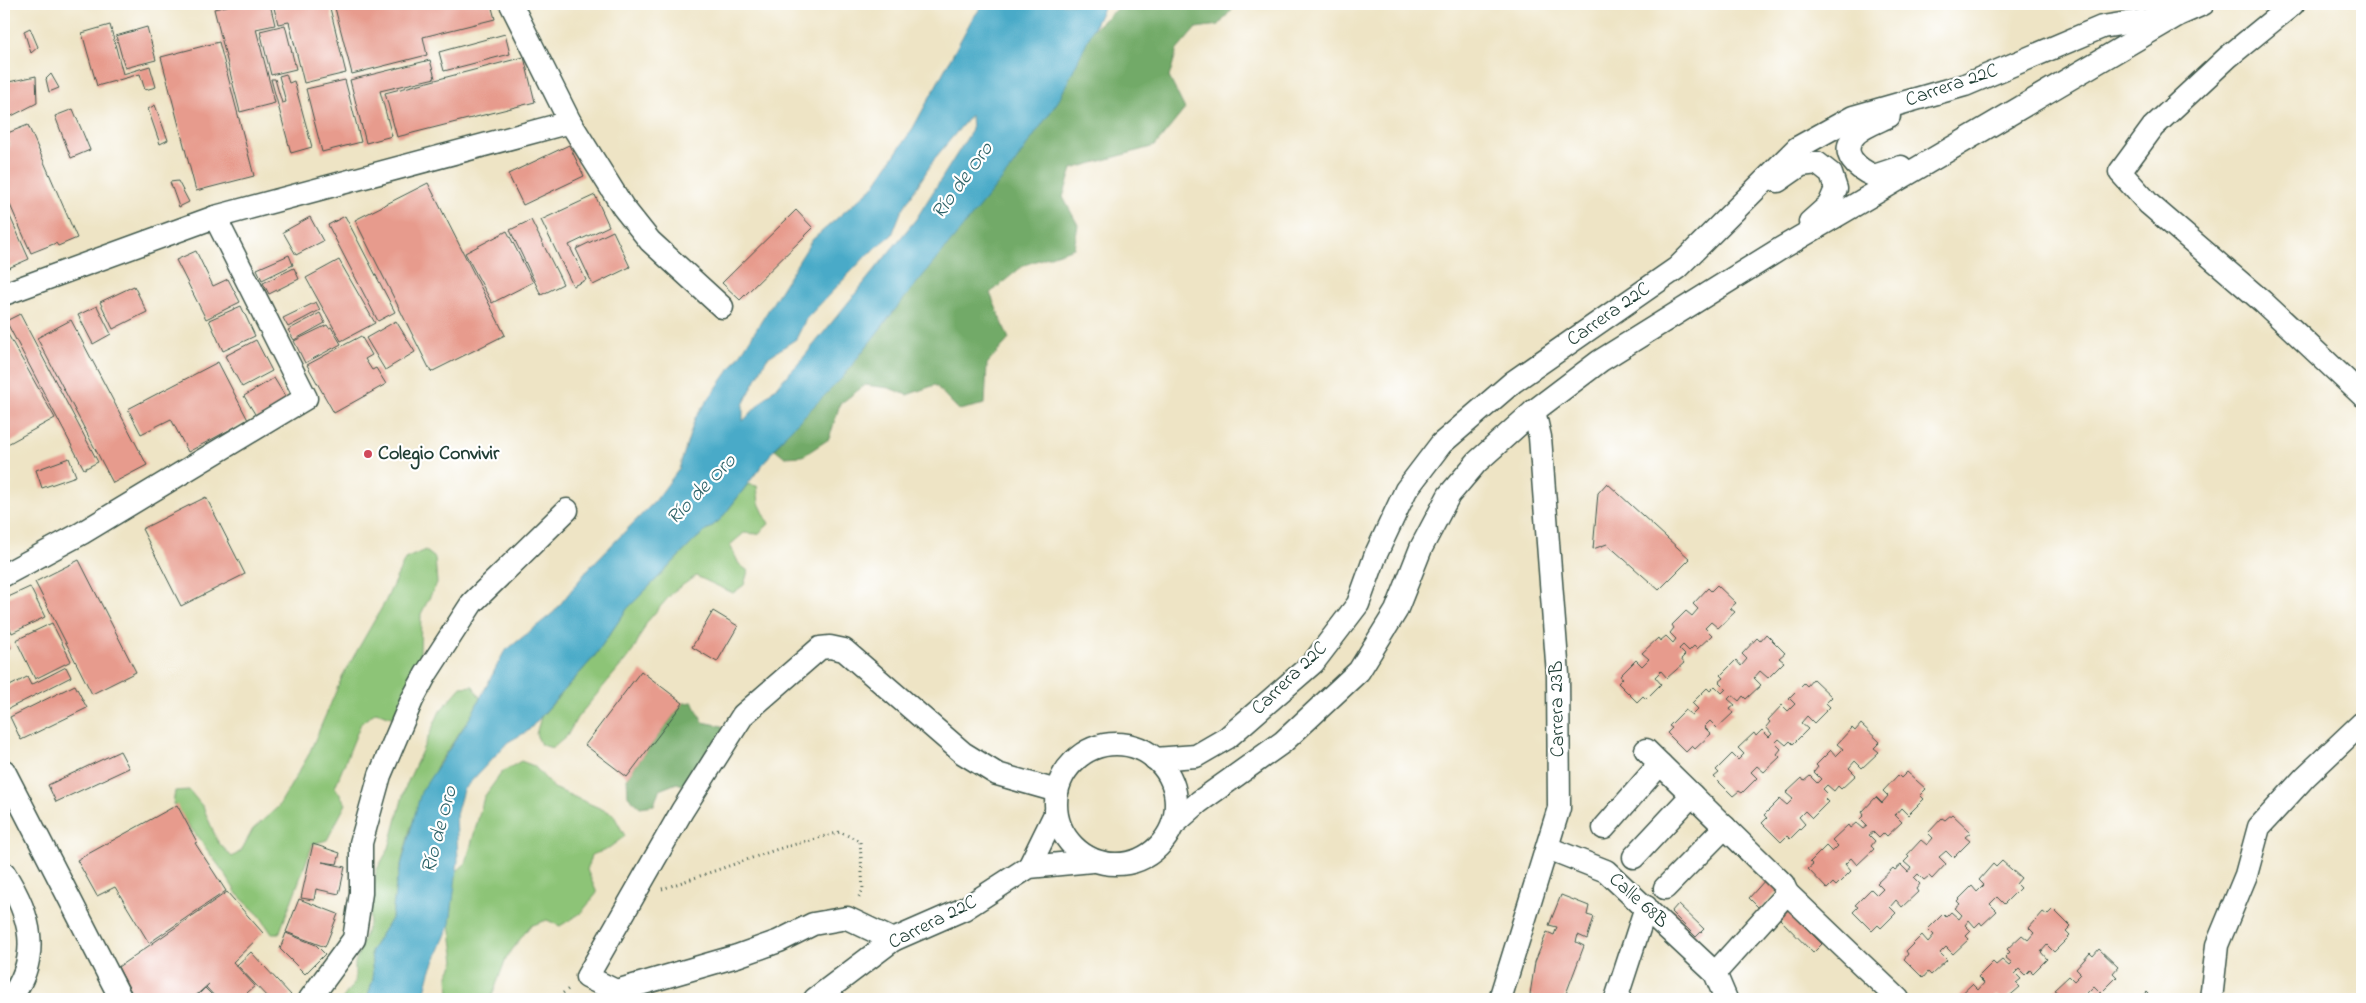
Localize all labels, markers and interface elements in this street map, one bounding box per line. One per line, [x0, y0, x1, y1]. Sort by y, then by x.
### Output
street label: Carrera 22C [1902, 57, 2002, 115]
water label: Río de Oro [925, 135, 1002, 226]
street label: Carrera 22C [1561, 276, 1657, 354]
place label: Colegio Convivir [378, 440, 500, 470]
water label: Río de Oro [660, 447, 745, 533]
marker: Colegio Convivir [362, 448, 374, 460]
street label: Carrera 22C [1245, 635, 1335, 723]
street label: Carrera 23B [1543, 660, 1573, 758]
water label: Río de Oro [414, 782, 466, 877]
street label: Calle 68B [1601, 866, 1675, 936]
street label: Carrera 22C [884, 888, 982, 958]

